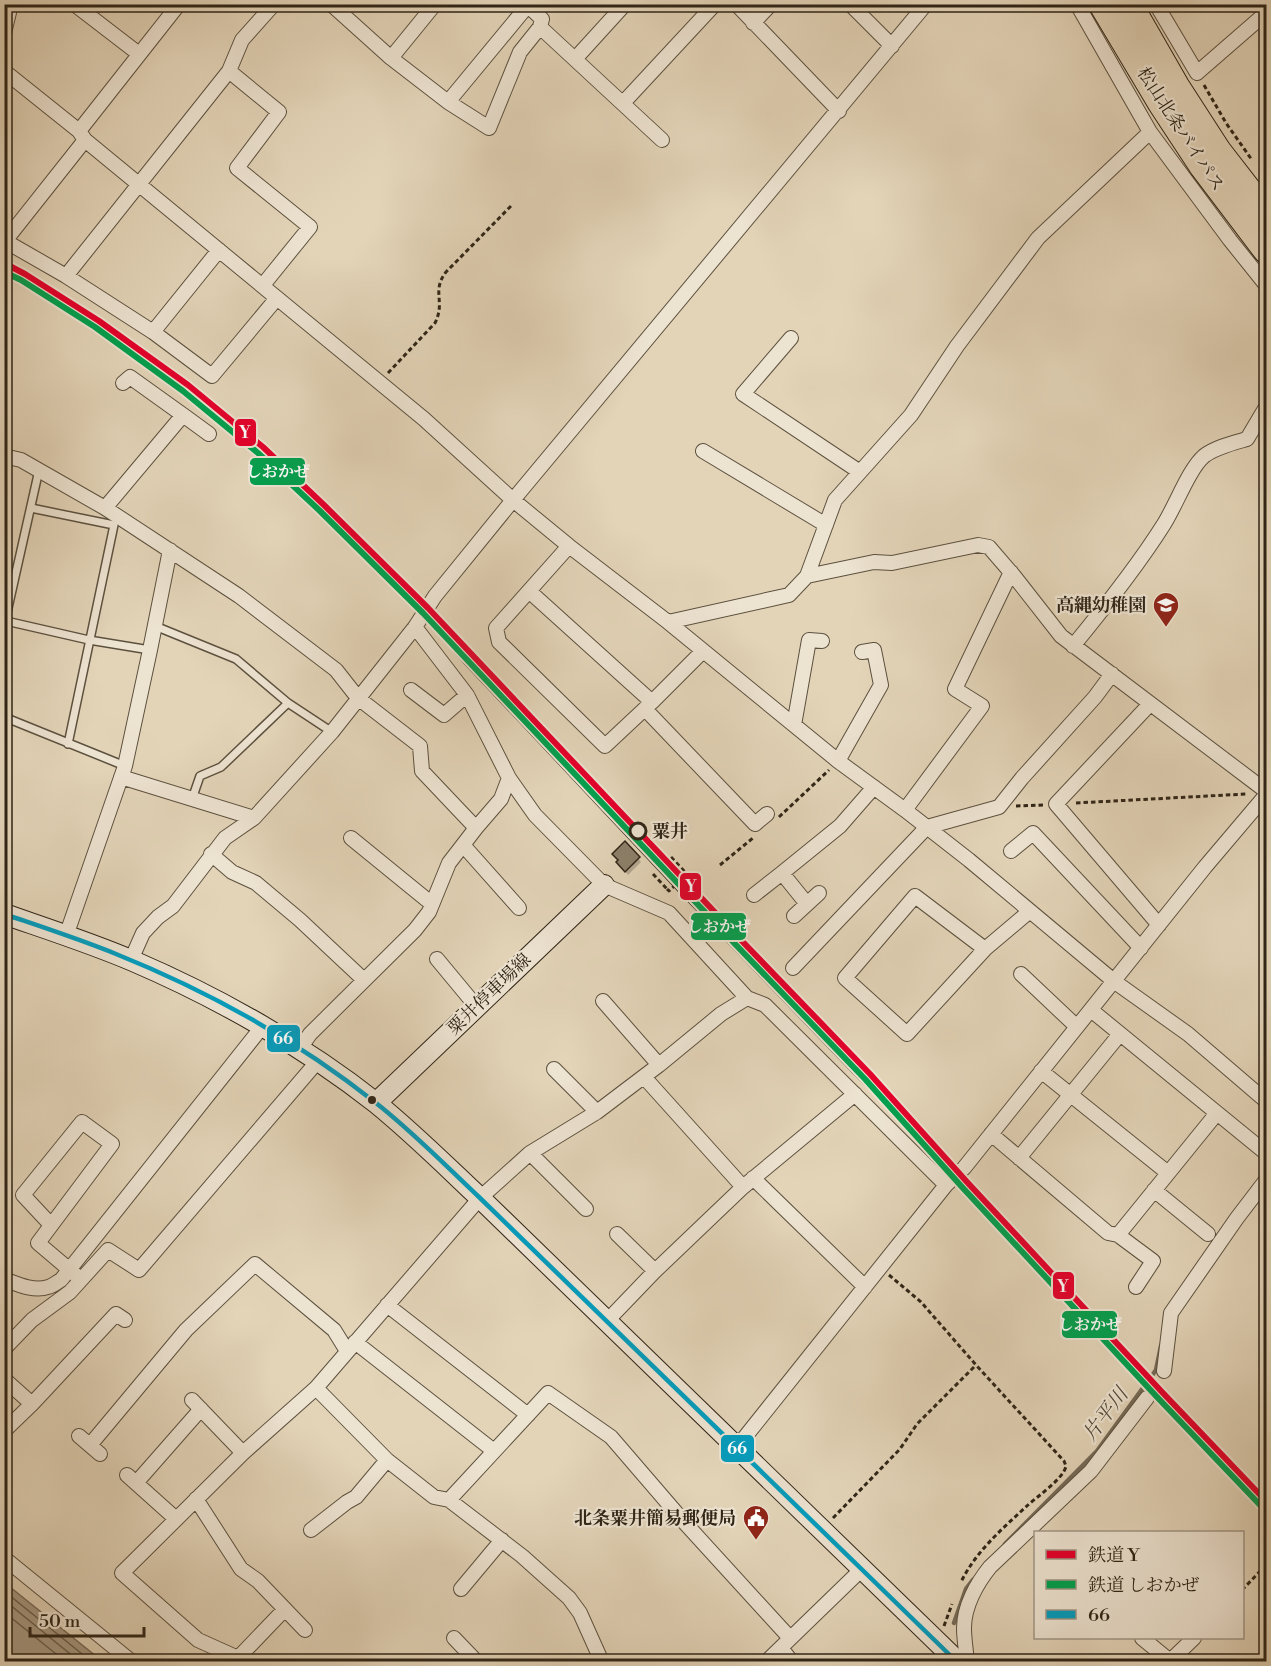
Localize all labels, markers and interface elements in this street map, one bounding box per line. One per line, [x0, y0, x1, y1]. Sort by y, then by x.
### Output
street label: 松山北条バイパス [1132, 63, 1229, 196]
line badge: Y [234, 418, 257, 447]
text: Y [239, 423, 252, 443]
line badge: しおかぜ [249, 457, 306, 486]
text: しおかぜ [246, 462, 310, 482]
school or university icon: 高縄幼稚園 [1151, 590, 1181, 628]
place label: 高縄幼稚園 [1056, 594, 1146, 617]
place label: 粟井 [652, 820, 688, 843]
marker: 粟井 [629, 822, 647, 840]
line badge: Y [679, 872, 702, 901]
text: Y [685, 877, 698, 897]
line badge: しおかぜ [690, 912, 747, 941]
text: しおかぜ [687, 917, 751, 937]
street label: 粟井停車場線 [443, 949, 536, 1040]
line badge: 66 [266, 1024, 301, 1053]
text: 66 [273, 1029, 293, 1049]
unlabelled marker [366, 1094, 378, 1106]
line badge: Y [1052, 1271, 1075, 1300]
text: Y [1057, 1277, 1070, 1297]
line badge: しおかぜ [1061, 1310, 1118, 1339]
text: しおかぜ [1058, 1315, 1122, 1335]
water label: 片平川 [1078, 1382, 1135, 1446]
line badge: 66 [720, 1434, 755, 1463]
text: 66 [727, 1439, 747, 1459]
public building icon: 北条粟井簡易郵便局 [741, 1503, 771, 1541]
place label: 北条粟井簡易郵便局 [574, 1507, 736, 1530]
legend [1034, 1531, 1244, 1639]
text: 鉄道 Y [1088, 1544, 1141, 1567]
text: 鉄道 しおかぜ [1088, 1574, 1200, 1597]
scale bar [30, 1600, 144, 1638]
text: 66 [1088, 1604, 1110, 1627]
text: 50 m [39, 1610, 81, 1633]

